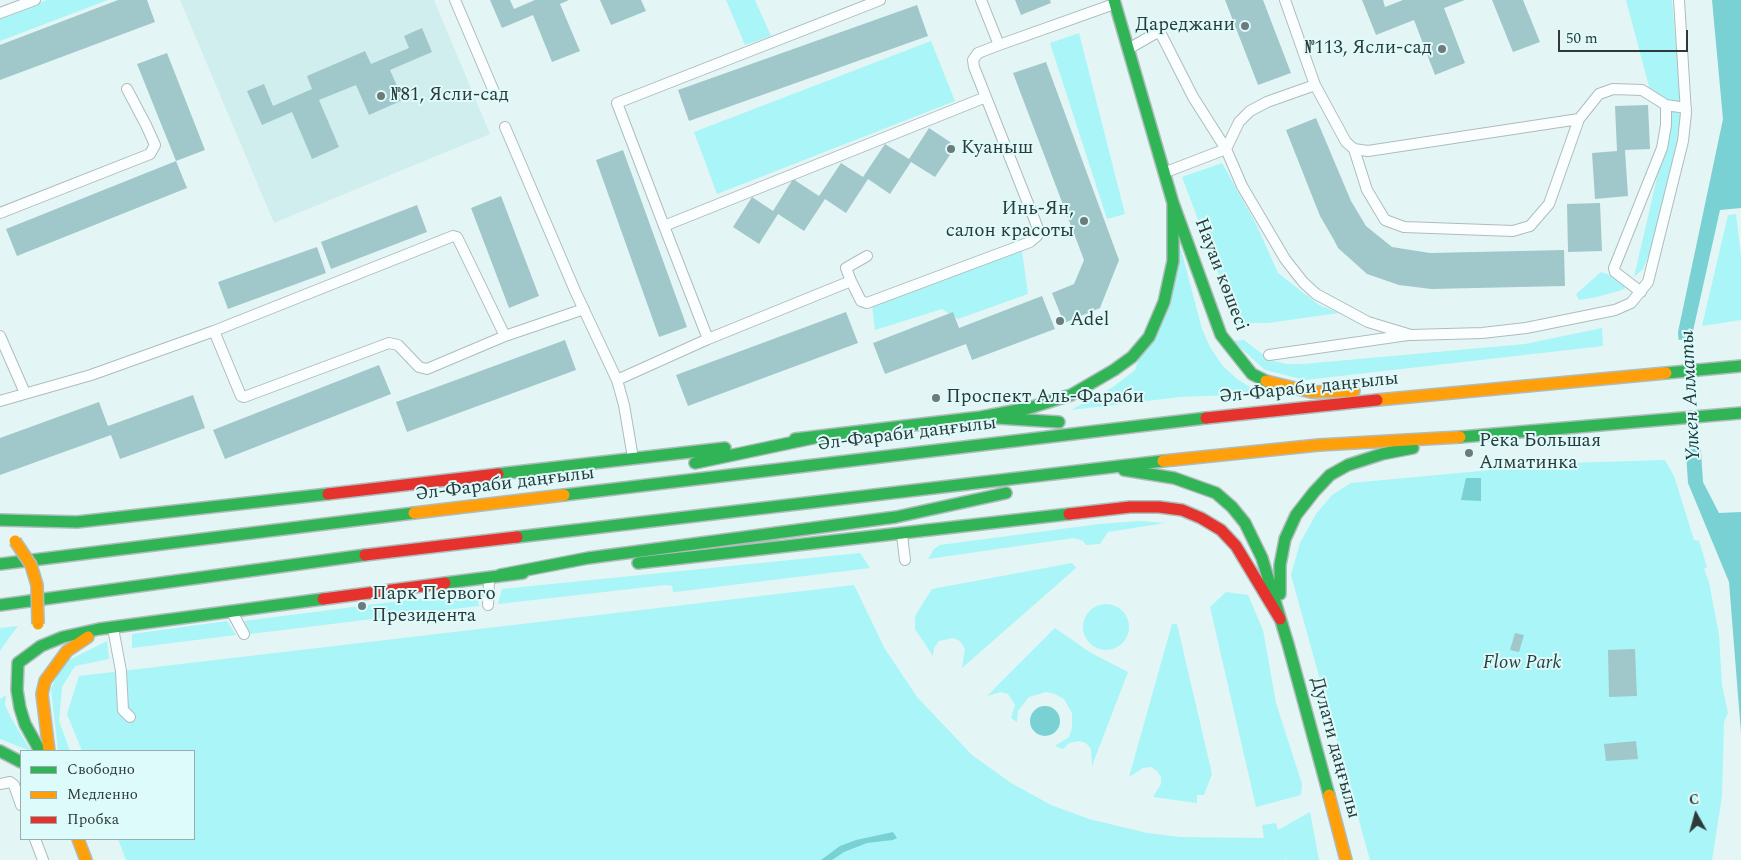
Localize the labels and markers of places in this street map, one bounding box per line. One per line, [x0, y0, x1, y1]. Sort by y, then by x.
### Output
place label: Дареджани [1135, 15, 1235, 37]
marker: Дареджани [1239, 20, 1251, 32]
place label: №113, Ясли-сад [1305, 38, 1432, 60]
marker: №113, Ясли-сад [1436, 43, 1448, 55]
place label: №81, Ясли-сад [391, 85, 509, 107]
marker: №81, Ясли-сад [375, 90, 387, 102]
place label: Куаныш [961, 138, 1033, 160]
marker: Куаныш [945, 143, 957, 155]
place label: Инь-Ян, салон красоты [946, 199, 1074, 243]
marker: Инь-Ян, салон красоты [1078, 215, 1090, 227]
place label: Adel [1070, 310, 1109, 332]
marker: Adel [1054, 315, 1066, 327]
place label: Проспект Аль-Фараби [946, 387, 1144, 409]
marker: Проспект Аль-Фараби [930, 392, 942, 404]
place label: Река Большая Алматинка [1479, 431, 1601, 475]
marker: Река Большая Алматинка [1463, 447, 1475, 459]
place label: Парк Первого Президента [372, 584, 496, 628]
marker: Парк Первого Президента [356, 600, 368, 612]

